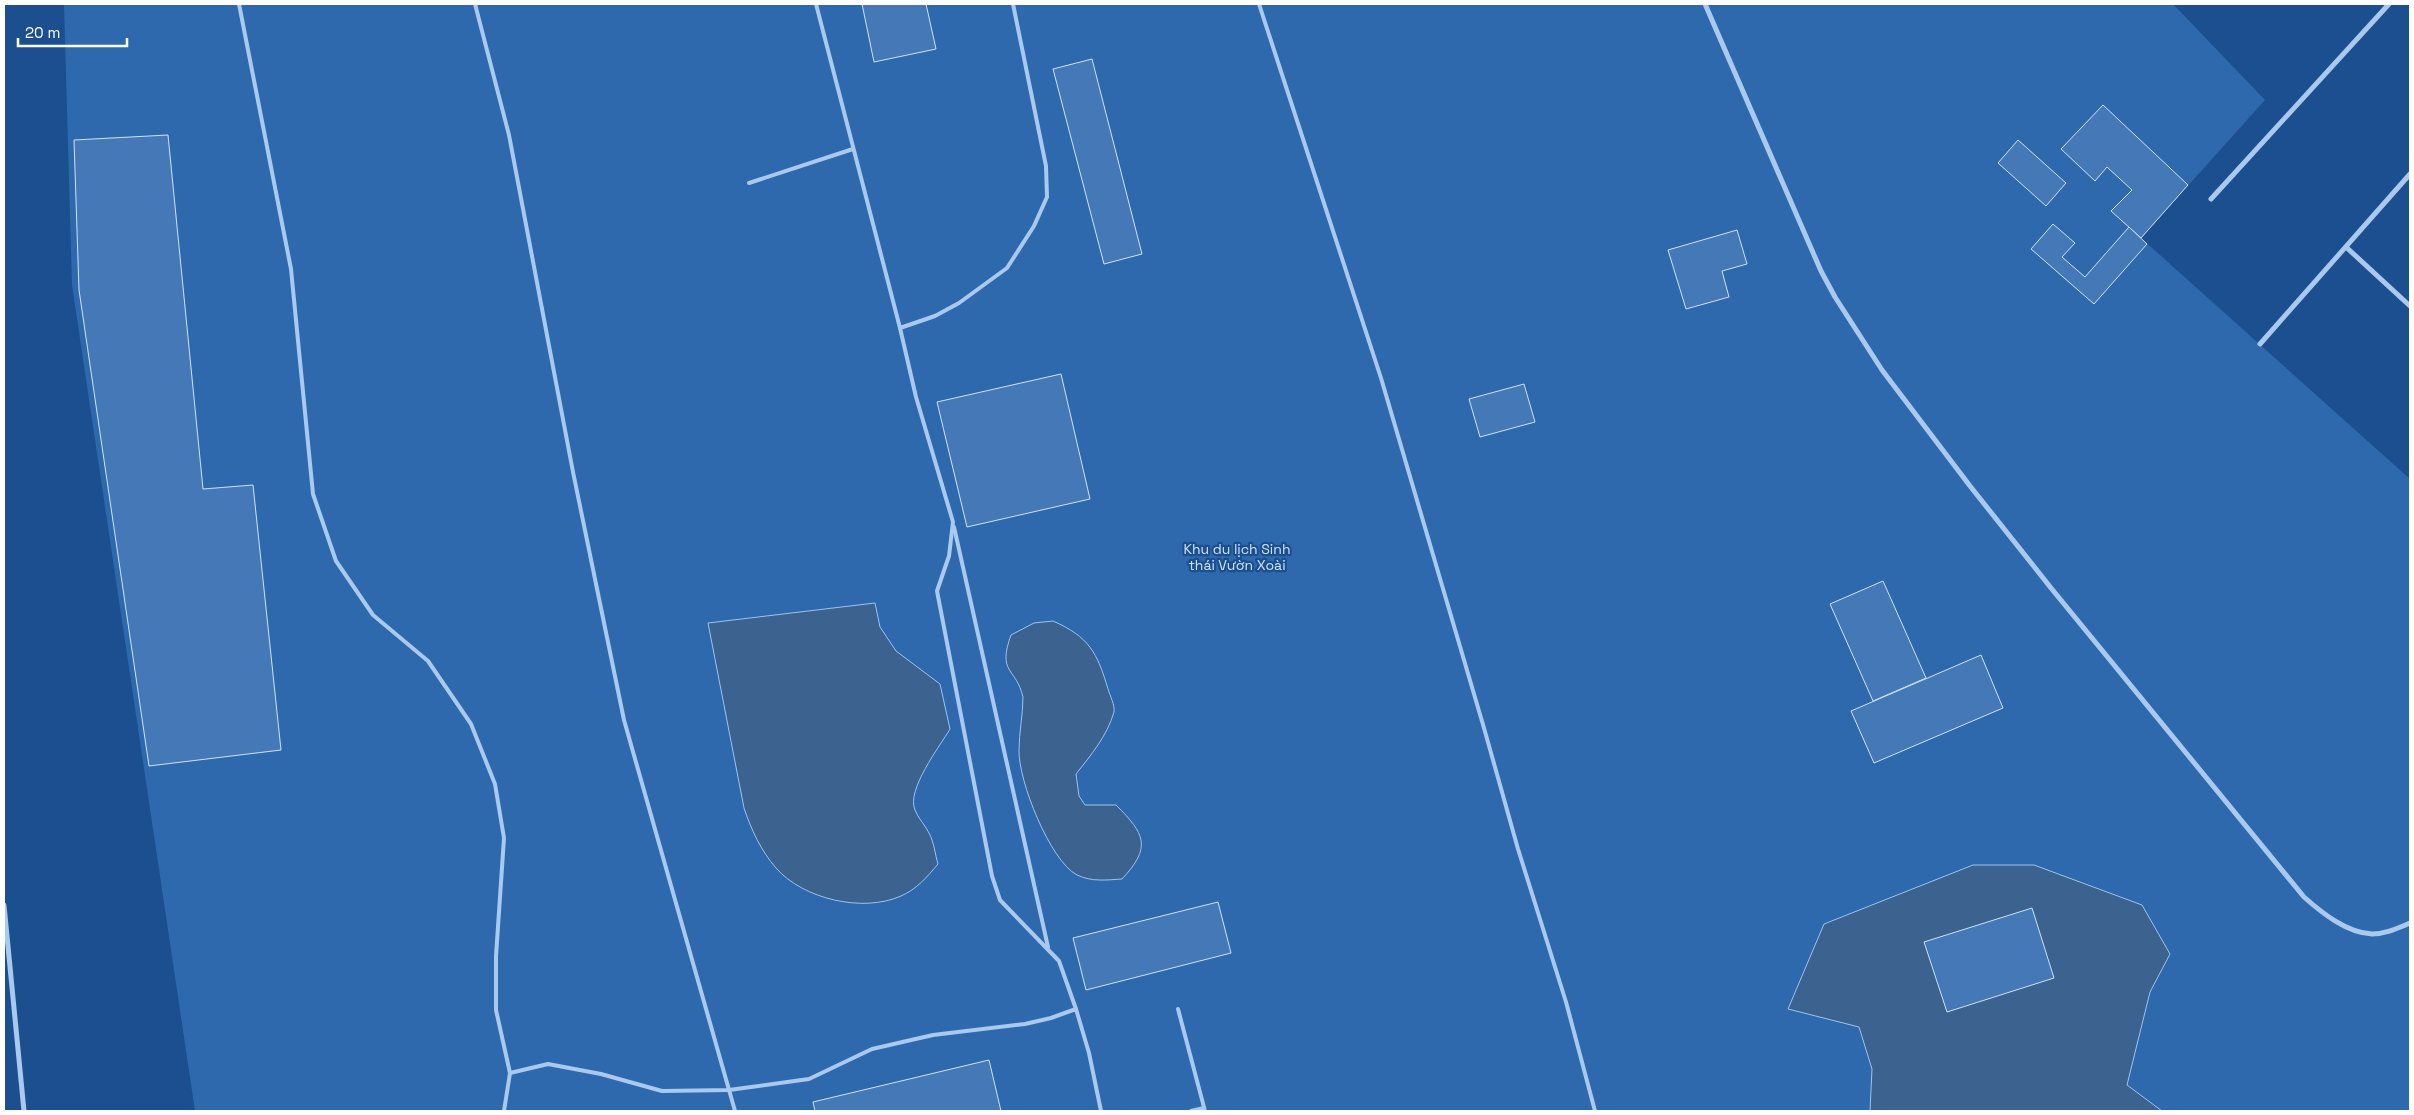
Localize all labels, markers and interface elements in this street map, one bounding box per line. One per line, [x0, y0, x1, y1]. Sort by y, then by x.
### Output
scale bar [18, 15, 126, 47]
text: 20 m [25, 23, 60, 42]
park label: Khu du lịch Sinh thái Vườn Xoài [1184, 540, 1290, 574]

